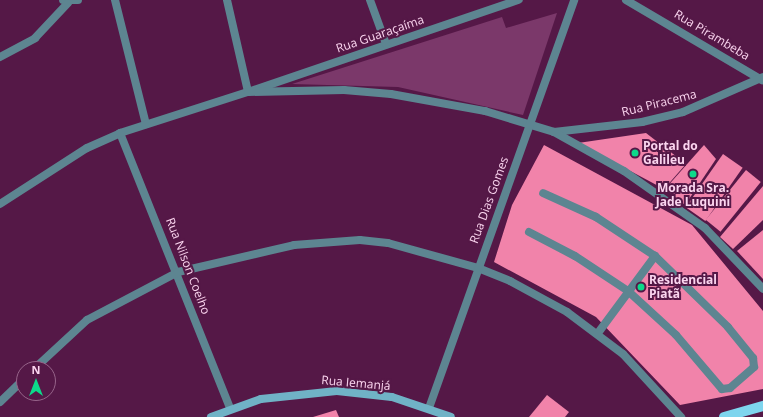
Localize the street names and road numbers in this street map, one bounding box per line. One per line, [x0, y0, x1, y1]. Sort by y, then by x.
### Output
street label: Rua Pirambeba [672, 7, 752, 63]
street label: Rua Guaraçaíma [334, 12, 426, 56]
street label: Rua Piracema [620, 87, 698, 119]
street label: Rua Dias Gomes [467, 155, 511, 245]
street label: Rua Nilson Coelho [163, 216, 213, 316]
street label: Rua Iemanjá [321, 373, 391, 393]

